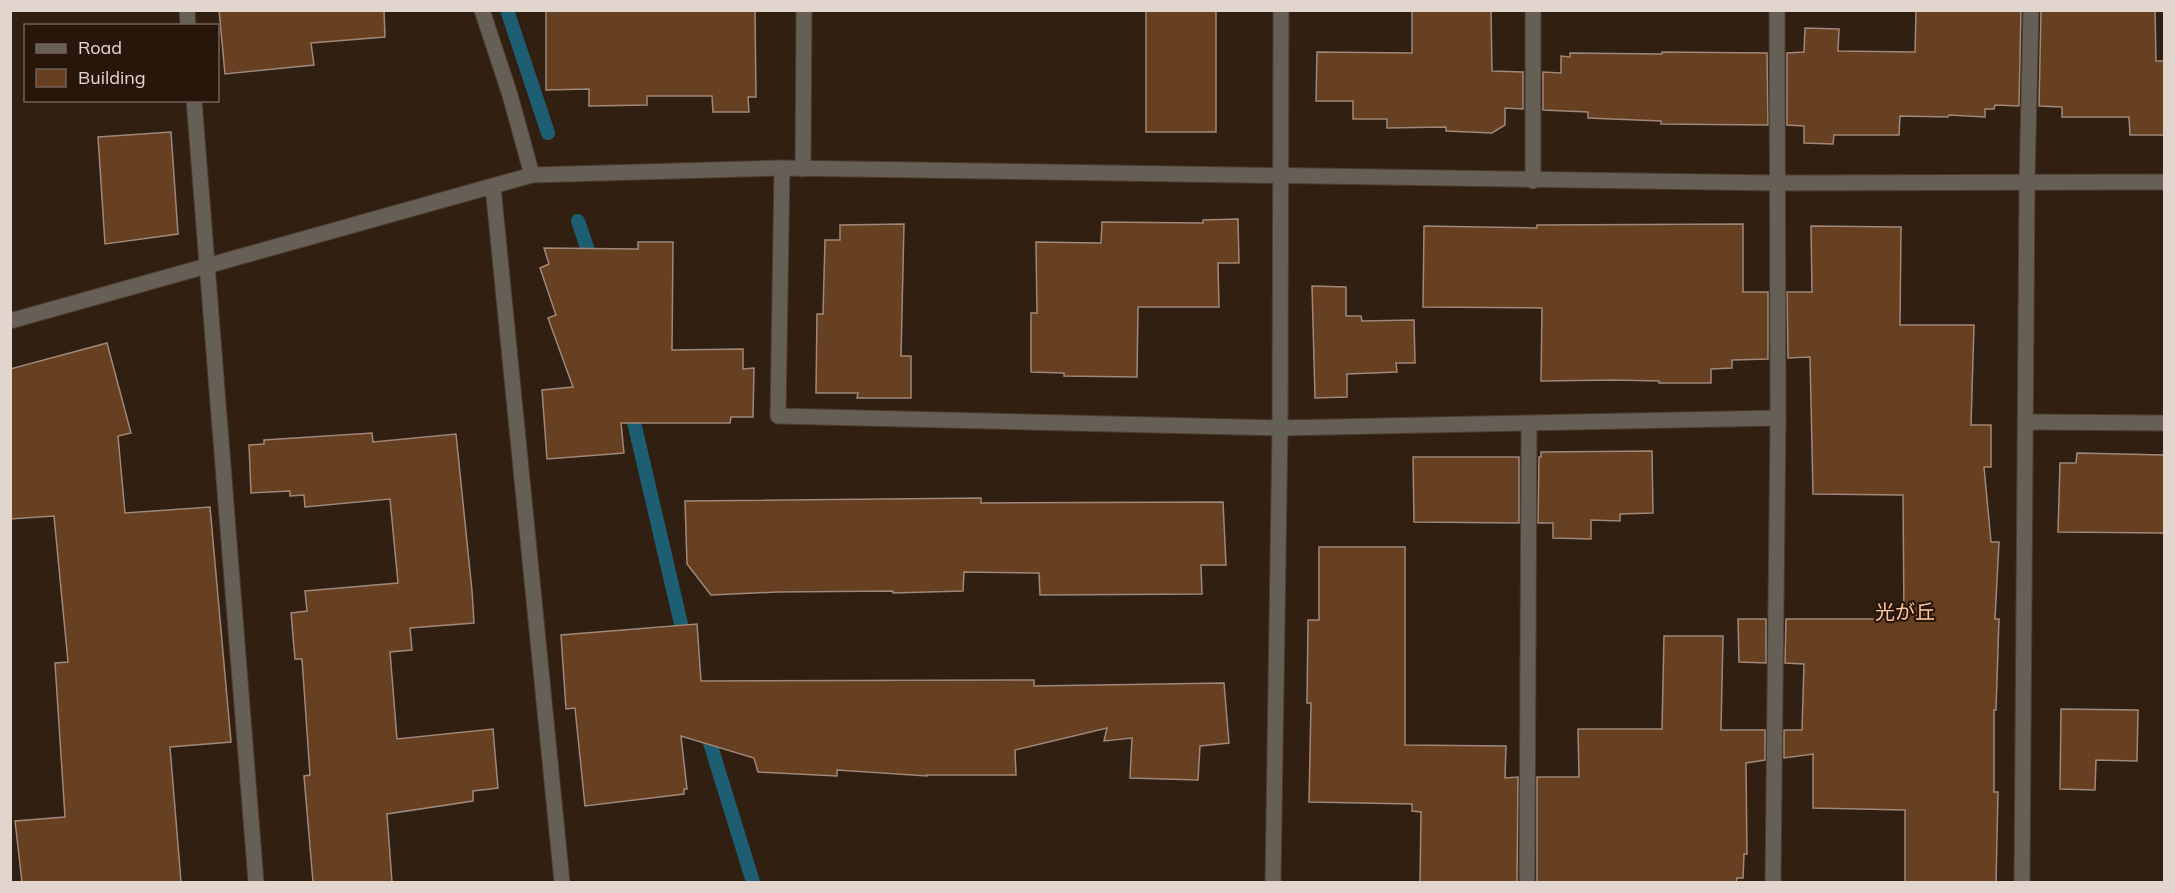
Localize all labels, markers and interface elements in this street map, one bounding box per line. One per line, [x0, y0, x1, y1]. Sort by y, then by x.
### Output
legend [24, 24, 219, 102]
text: Road [78, 36, 122, 59]
text: Building [78, 66, 146, 89]
district label: 光が丘 [1875, 599, 1935, 624]

